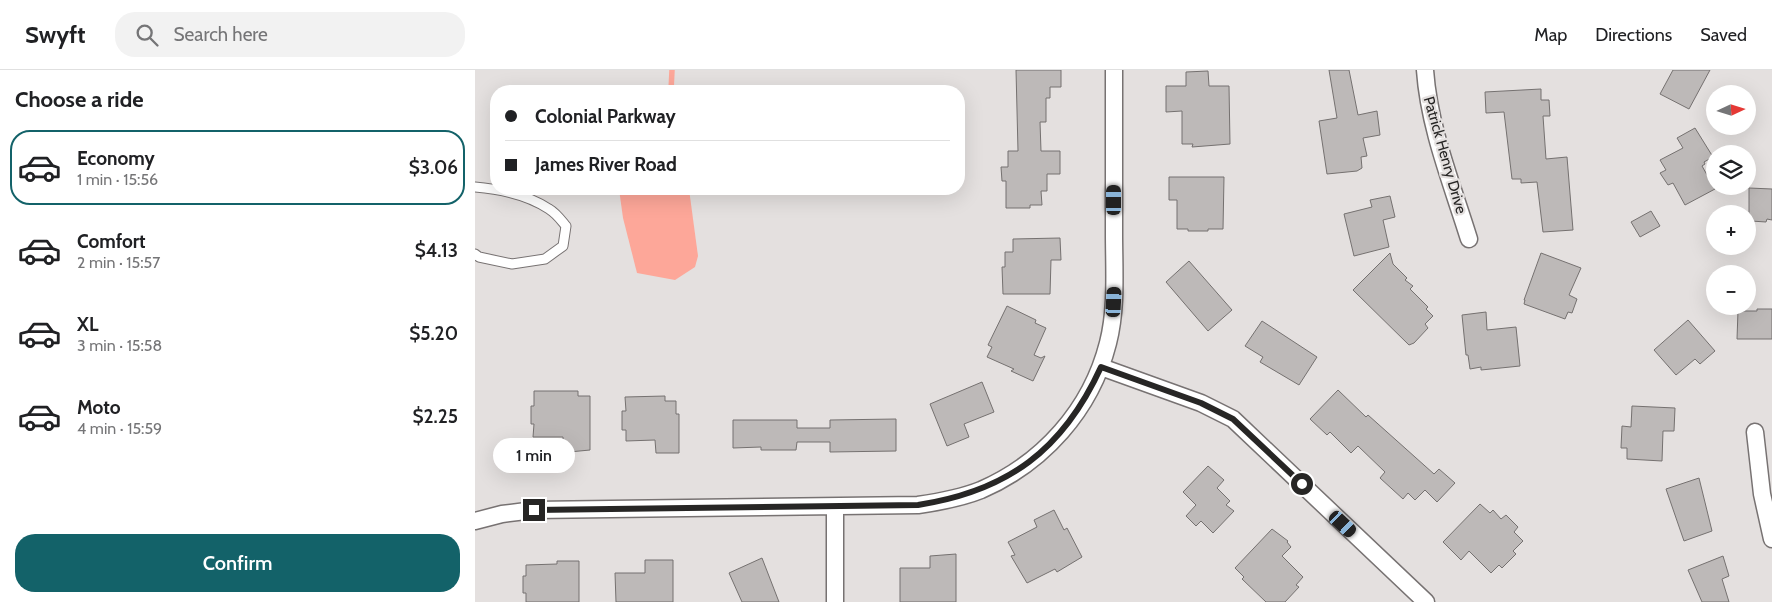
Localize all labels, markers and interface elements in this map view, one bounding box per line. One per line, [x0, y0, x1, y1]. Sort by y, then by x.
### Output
search box [115, 12, 465, 57]
text: Swyft [25, 20, 85, 49]
icon: search [133, 21, 161, 49]
text: Search here [173, 23, 268, 46]
text: Map [1534, 24, 1567, 46]
text: Directions [1595, 24, 1672, 46]
text: Saved [1700, 24, 1747, 46]
north arrow [1706, 85, 1756, 135]
map controls [1706, 85, 1756, 315]
text: Choose a ride [15, 86, 144, 113]
street label: Patrick Henry Drive [1420, 94, 1470, 216]
text: Colonial Parkway [535, 105, 676, 128]
icon: car [17, 145, 62, 190]
button: layers [1706, 145, 1756, 195]
text: Economy [77, 147, 155, 170]
text: James River Road [535, 153, 677, 176]
text: $3.06 [409, 156, 458, 179]
text: 1 min · 15:56 [77, 170, 158, 189]
car [1106, 185, 1121, 215]
button: + [1706, 205, 1756, 255]
icon: car [17, 228, 62, 273]
text: Comfort [77, 230, 146, 253]
text: $4.13 [415, 239, 458, 262]
text: 2 min · 15:57 [77, 253, 160, 272]
button: − [1706, 265, 1756, 315]
car [1105, 287, 1122, 317]
icon: car [17, 311, 62, 356]
text: XL [77, 313, 98, 336]
text: $5.20 [409, 322, 458, 345]
text: 3 min · 15:58 [77, 336, 162, 355]
icon: car [17, 394, 62, 439]
text: Moto [77, 396, 121, 419]
text: $2.25 [413, 405, 458, 428]
text: 4 min · 15:59 [77, 419, 162, 438]
callout: 1 min [493, 438, 575, 472]
text: 1 min [516, 446, 552, 465]
route start [1291, 473, 1313, 495]
route end [523, 499, 545, 521]
car [1326, 508, 1359, 540]
button: Confirm [15, 534, 460, 592]

